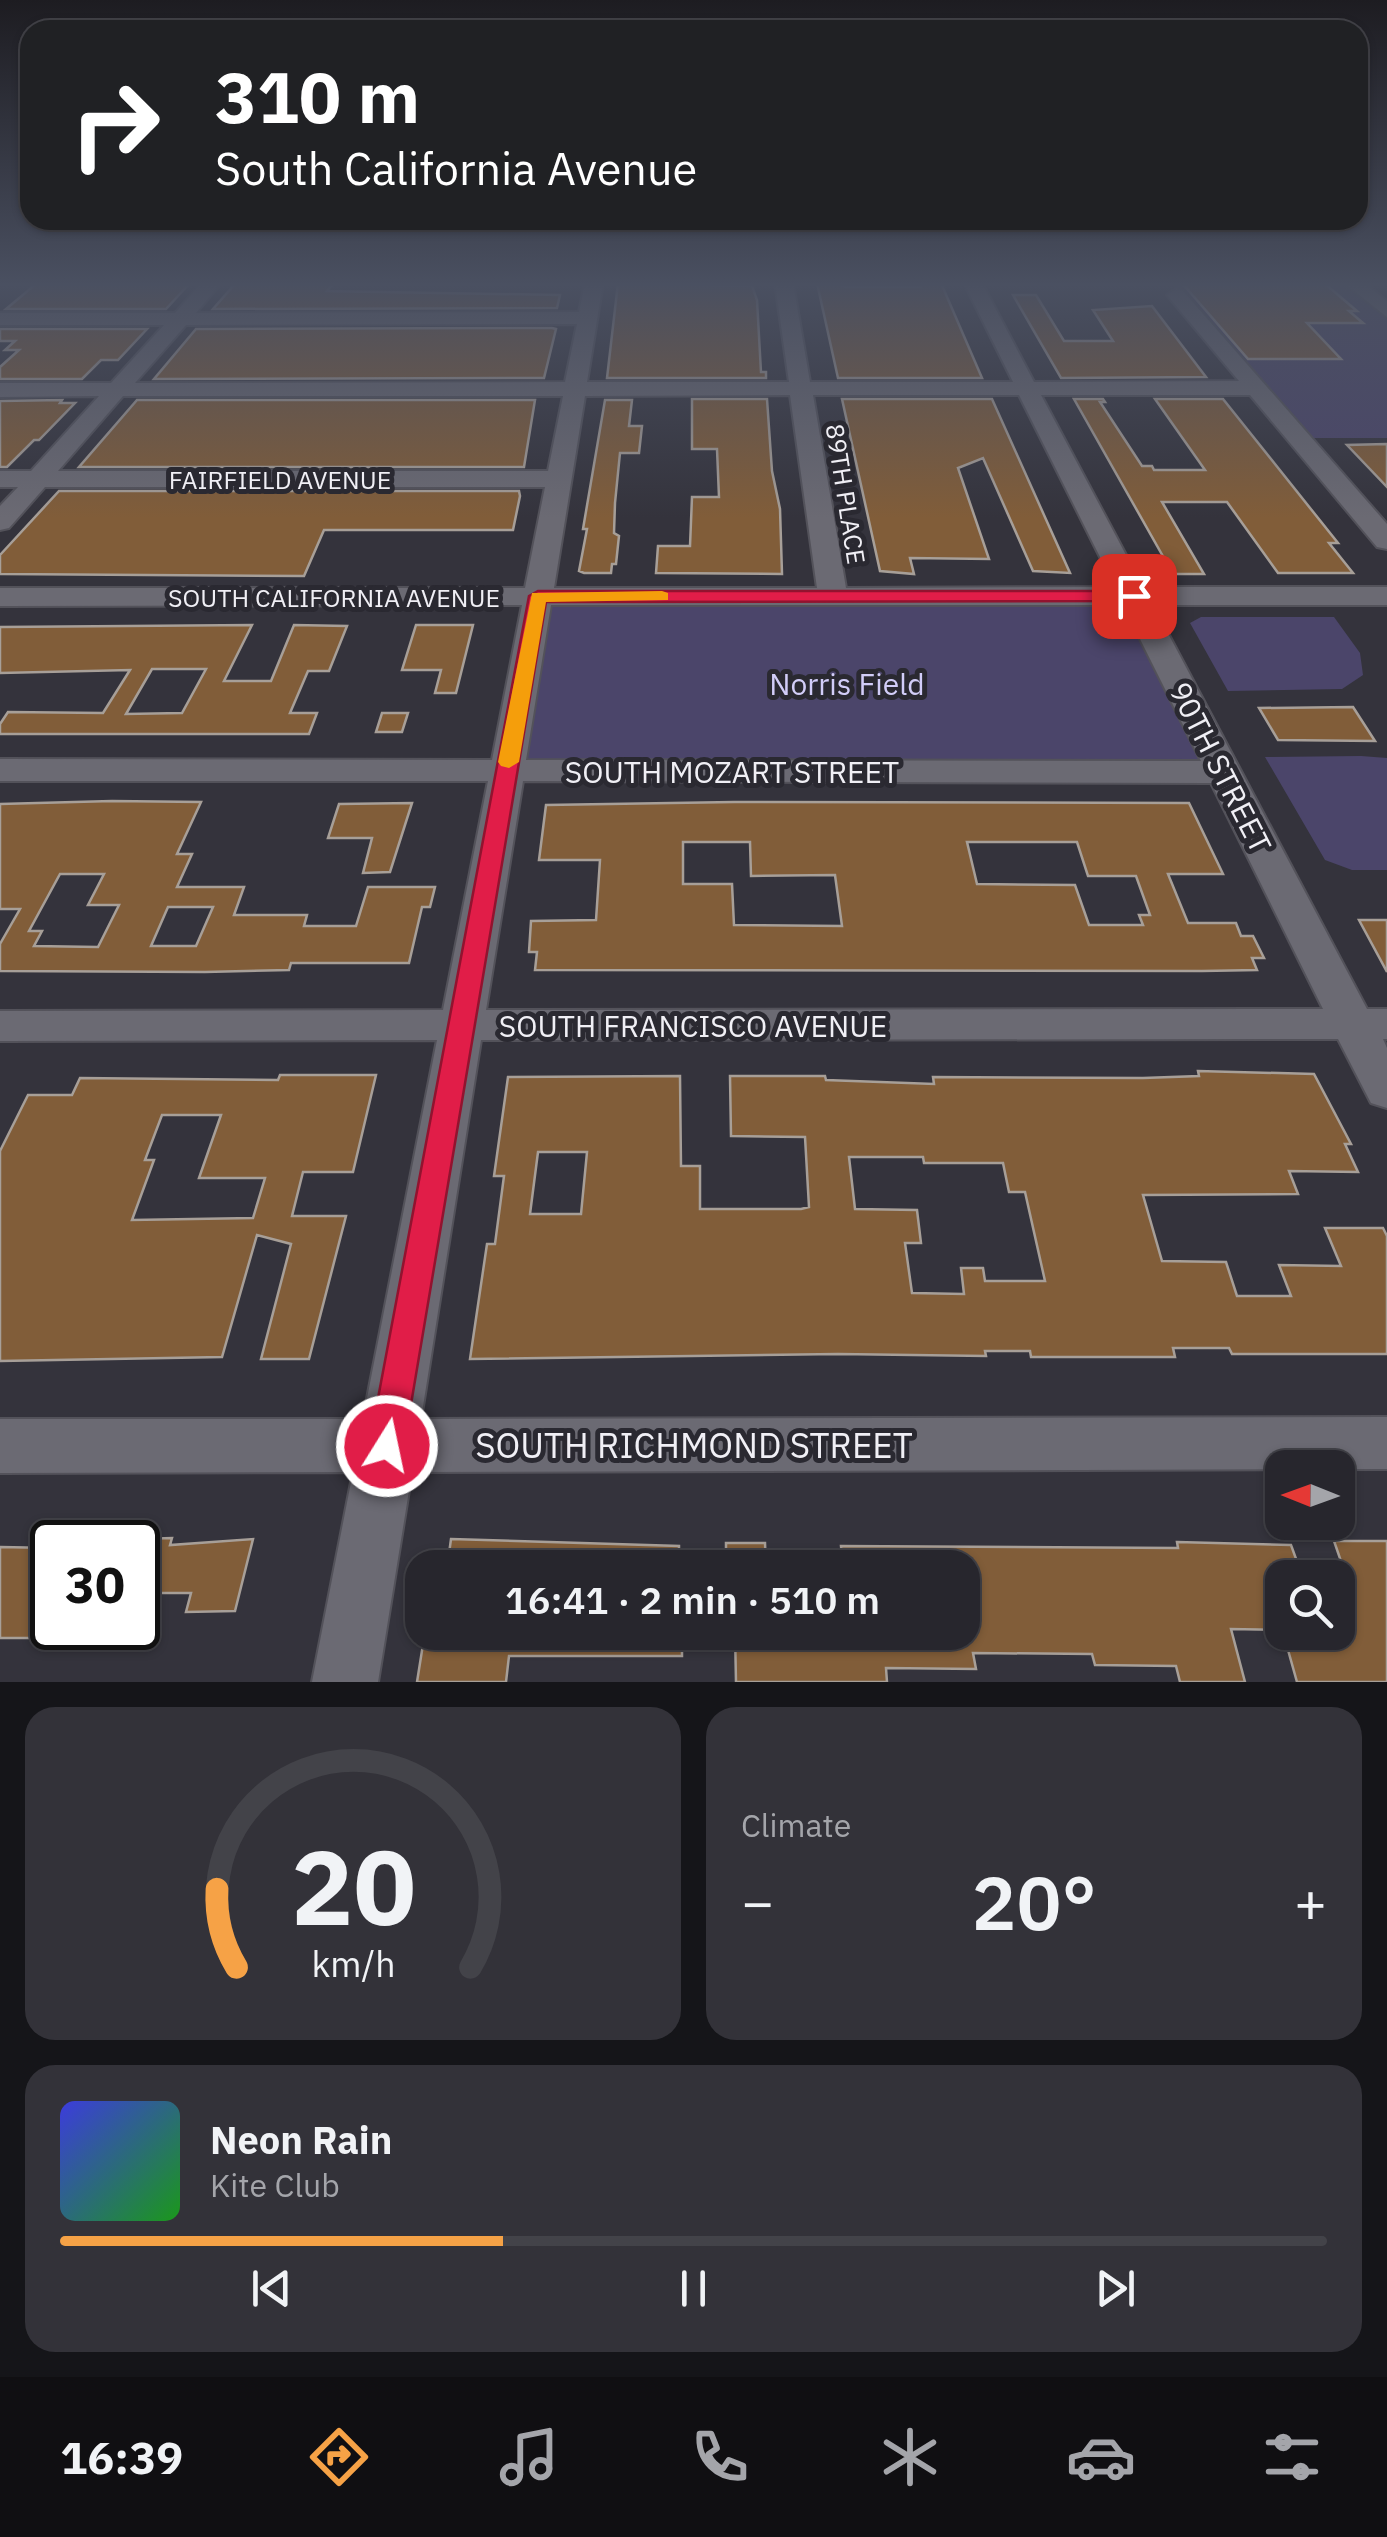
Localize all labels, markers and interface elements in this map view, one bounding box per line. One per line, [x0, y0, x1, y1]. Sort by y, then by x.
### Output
text: 310 m [215, 51, 420, 142]
icon: right [50, 60, 180, 190]
text: South California Avenue [215, 139, 697, 197]
street label: 89TH PLACE [819, 421, 873, 567]
street label: FAIRFIELD AVENUE [169, 463, 391, 496]
pin [1092, 554, 1177, 639]
icon: arrive [1107, 569, 1162, 624]
street label: SOUTH CALIFORNIA AVENUE [168, 581, 500, 614]
park label: Norris Field [769, 664, 925, 703]
street label: 90TH STREET [1161, 675, 1281, 859]
street label: SOUTH MOZART STREET [565, 752, 899, 791]
street label: SOUTH FRANCISCO AVENUE [499, 1006, 887, 1045]
position arrow [335, 1394, 439, 1498]
street label: SOUTH RICHMOND STREET [475, 1422, 913, 1468]
north arrow [1265, 1450, 1355, 1540]
map controls [1265, 1450, 1355, 1650]
speed limit sign: 30 [30, 1520, 160, 1650]
button: search [1265, 1560, 1355, 1650]
text: 16:41 · 2 min · 510 m [505, 1575, 880, 1624]
text: Climate [741, 1804, 851, 1846]
text: 20 [291, 1818, 415, 1954]
text: 20° [971, 1853, 1097, 1951]
text: − [741, 1866, 774, 1937]
text: + [1294, 1866, 1327, 1937]
text: km/h [311, 1940, 395, 1987]
text: Neon Rain [210, 2115, 392, 2164]
text: Kite Club [210, 2164, 340, 2206]
icon: previous [244, 2261, 299, 2316]
icon: pause [666, 2261, 721, 2316]
icon: next [1088, 2261, 1143, 2316]
icon: directions [304, 2422, 374, 2492]
icon: music [494, 2422, 564, 2492]
icon: phone [685, 2422, 755, 2492]
icon: climate [875, 2422, 945, 2492]
icon: car [1066, 2422, 1136, 2492]
icon: filters [1257, 2422, 1327, 2492]
text: 16:39 [60, 2428, 183, 2486]

